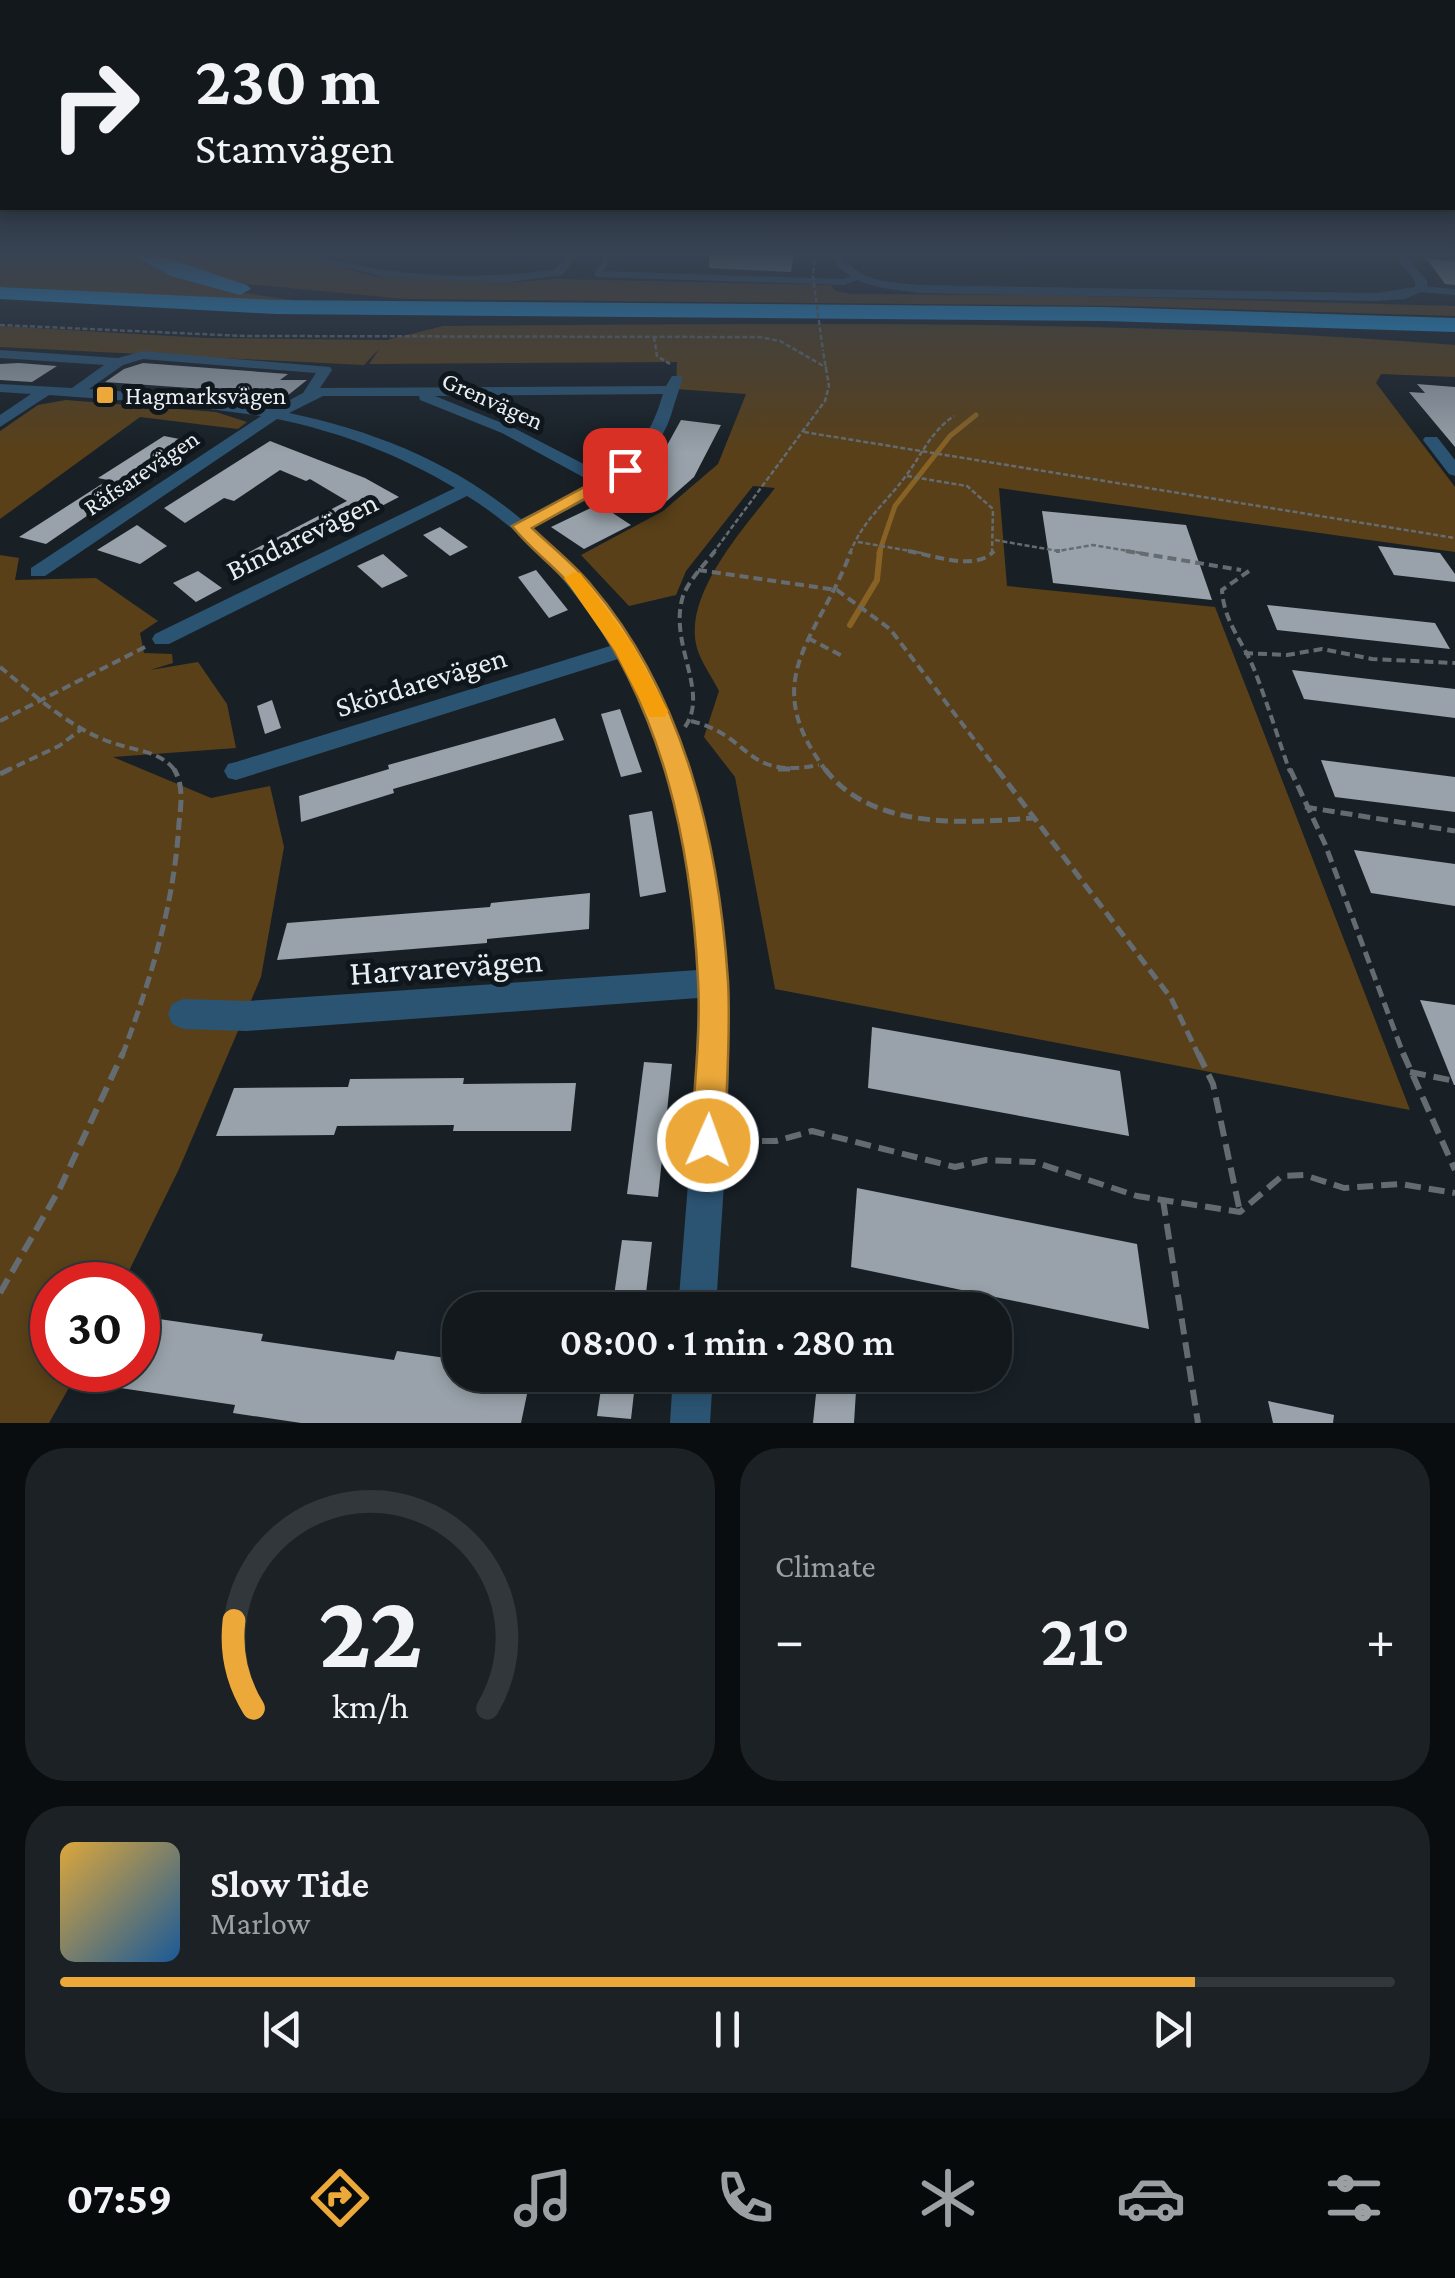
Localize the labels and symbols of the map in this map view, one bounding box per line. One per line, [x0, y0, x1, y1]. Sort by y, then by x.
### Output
street label: Grenvägen [438, 366, 548, 436]
place label: Hagmarksvägen [125, 382, 286, 410]
marker: Hagmarksvägen [94, 384, 116, 406]
street label: Räfsarevägen [79, 424, 204, 521]
pin [583, 428, 668, 513]
street label: Bindarevägen [221, 485, 383, 587]
street label: Skördarevägen [331, 640, 511, 724]
street label: Harvarevägen [348, 940, 544, 993]
position arrow [656, 1089, 760, 1193]
speed limit sign: 30 [30, 1262, 160, 1392]

